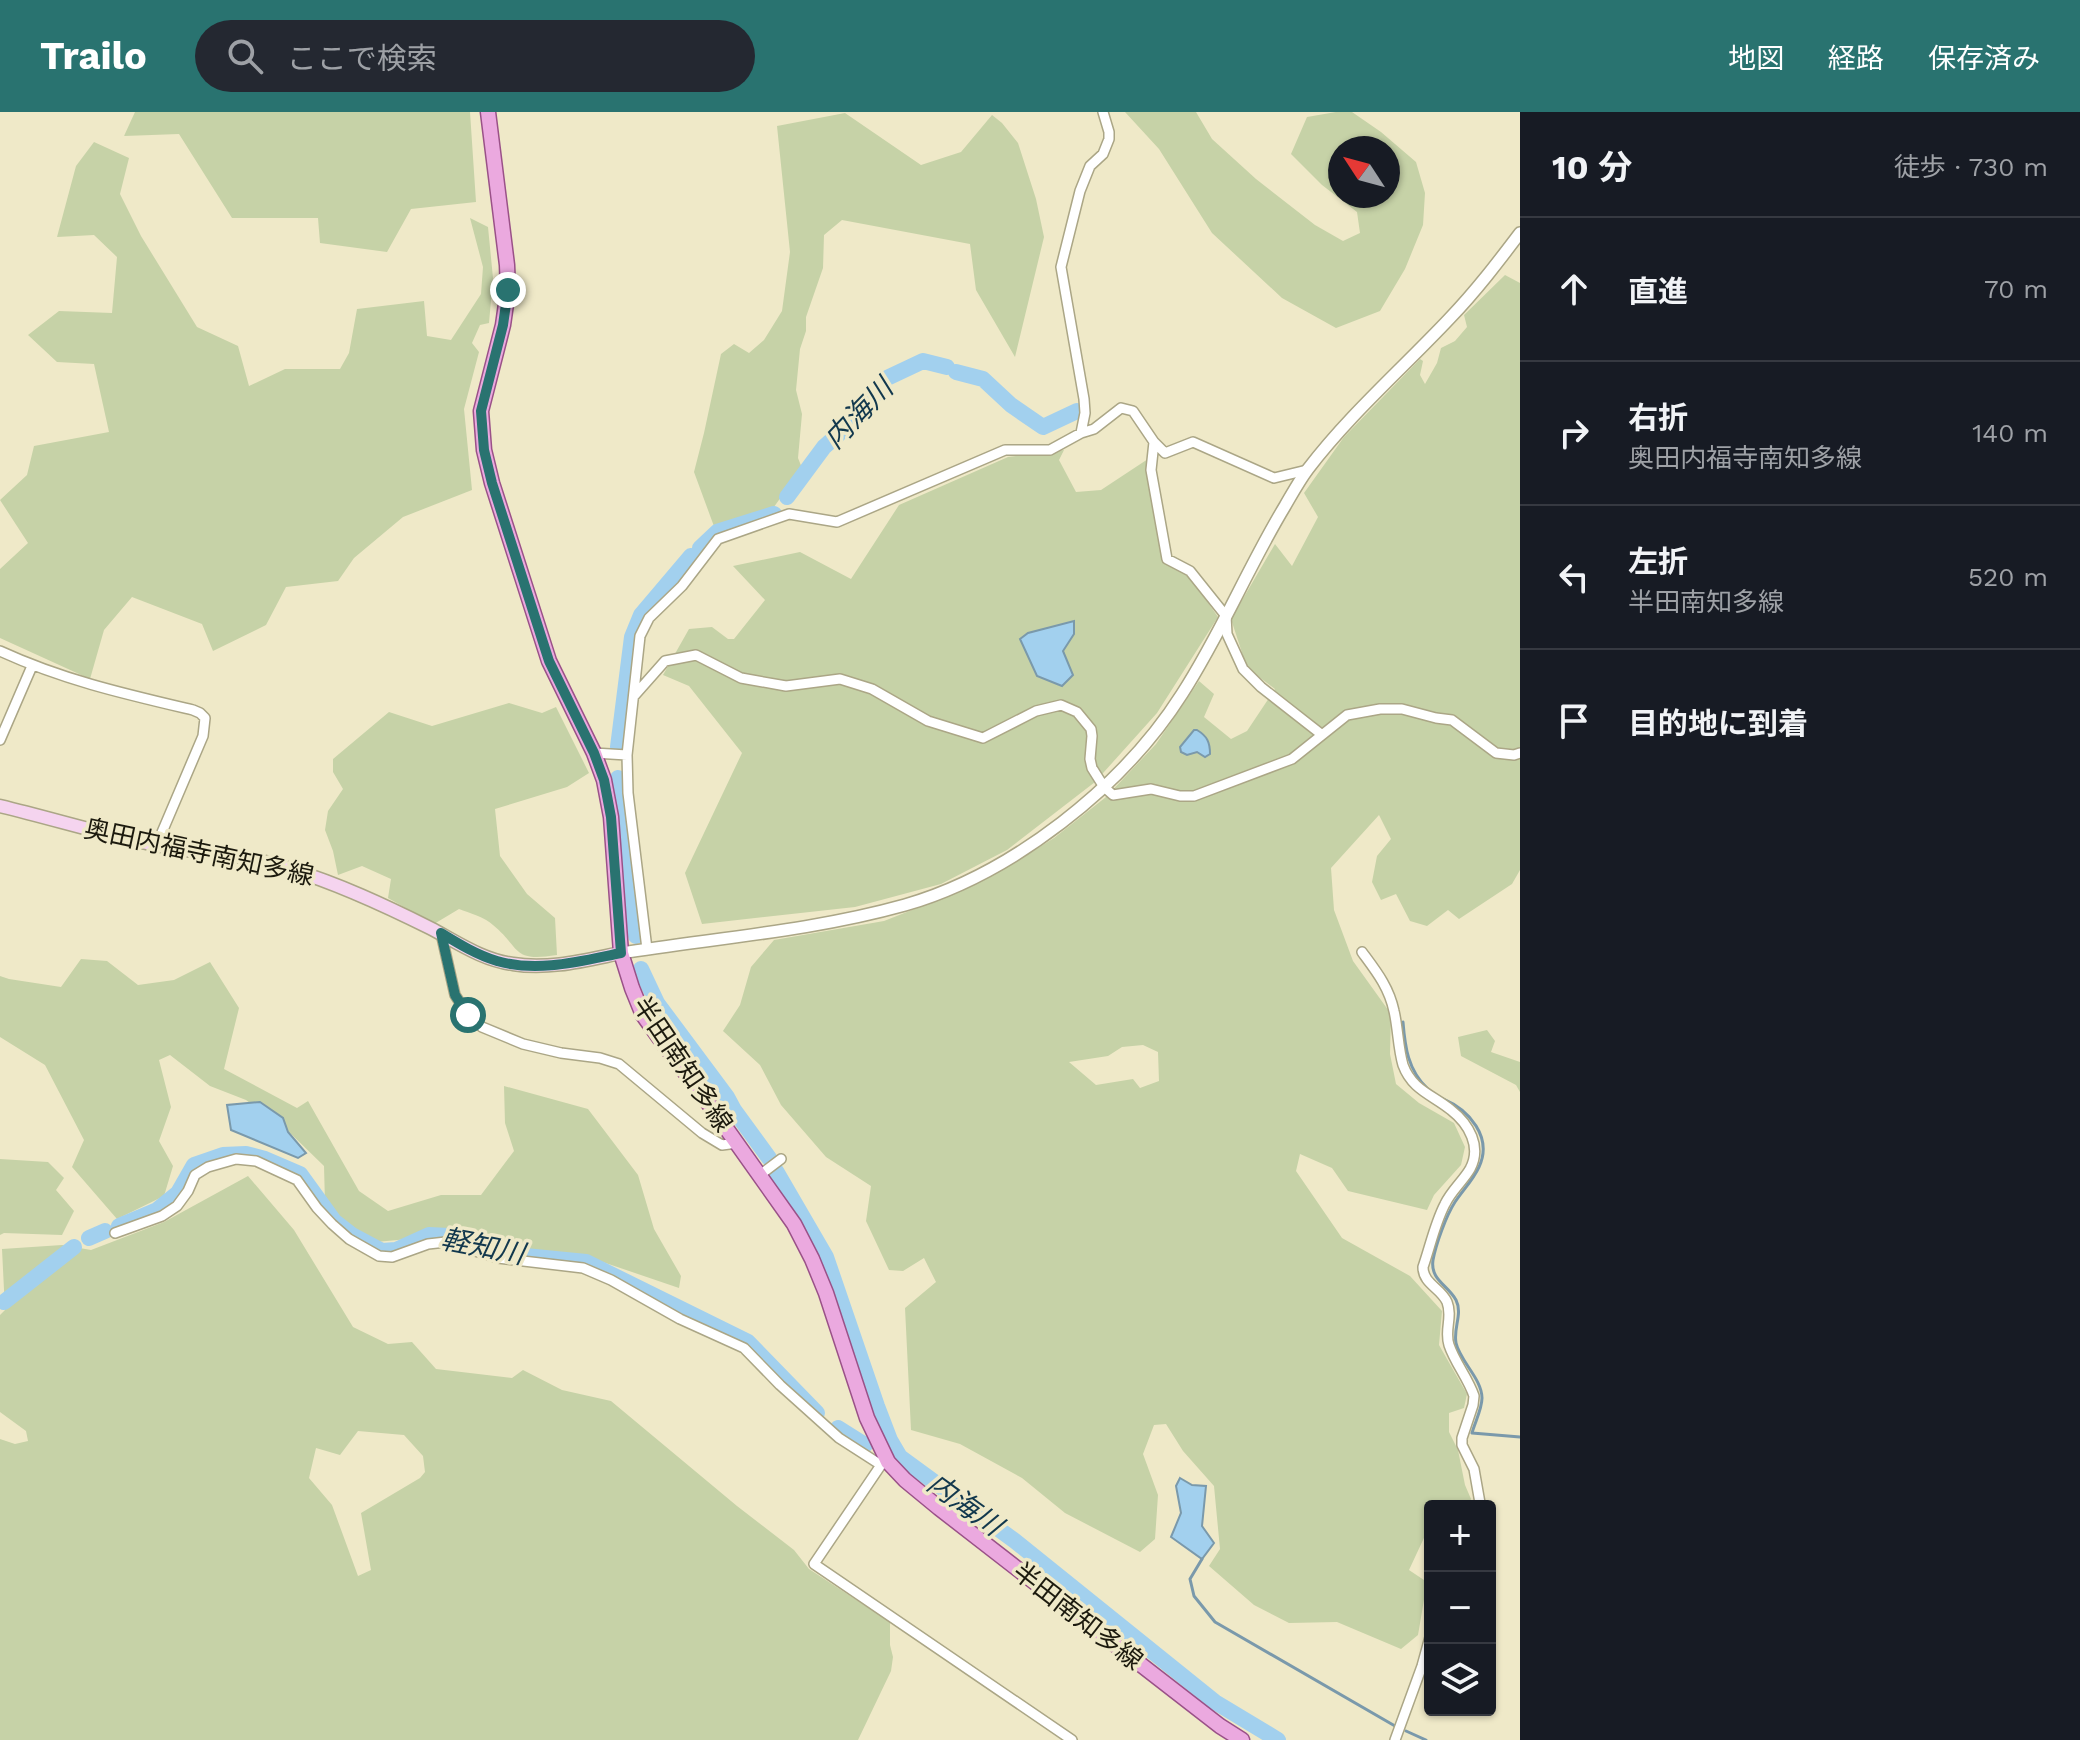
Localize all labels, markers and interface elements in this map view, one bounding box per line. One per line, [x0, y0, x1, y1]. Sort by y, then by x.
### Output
search box [195, 20, 755, 92]
text: Trailo [40, 34, 147, 78]
icon: search [223, 34, 267, 78]
text: ここで検索 [287, 41, 437, 76]
text: 地図 [1728, 42, 1784, 75]
text: 経路 [1828, 42, 1884, 75]
text: 保存済み [1928, 42, 2040, 75]
north arrow [1328, 136, 1400, 208]
text: 10 分 [1552, 147, 1632, 187]
text: 徒歩 · 730 m [1894, 152, 2048, 182]
icon: ahead [1552, 267, 1596, 311]
route end [490, 272, 526, 308]
text: 直進 [1628, 274, 1688, 309]
text: 70 m [1984, 274, 2048, 304]
water label: 内海川 [817, 370, 901, 455]
text: 右折 [1628, 400, 1688, 435]
icon: right [1552, 411, 1596, 455]
text: 140 m [1972, 418, 2048, 448]
text: 奥田内福寺南知多線 [1628, 443, 1862, 473]
text: 左折 [1628, 544, 1688, 579]
icon: left [1552, 555, 1596, 599]
text: 520 m [1968, 562, 2048, 592]
text: 半田南知多線 [1628, 587, 1784, 617]
icon: arrive [1552, 699, 1596, 743]
text: 目的地に到着 [1628, 706, 1808, 741]
street label: 奥田内福寺南知多線 [81, 813, 317, 891]
street label: 半田南知多線 [627, 991, 739, 1137]
route start [450, 997, 486, 1033]
water label: 軽知川 [439, 1222, 530, 1271]
water label: 内海川 [921, 1466, 1011, 1544]
map controls [1424, 1500, 1496, 1716]
button: + [1424, 1500, 1496, 1572]
street label: 半田南知多線 [1007, 1556, 1149, 1676]
button: − [1424, 1572, 1496, 1644]
button: layers [1424, 1644, 1496, 1716]

